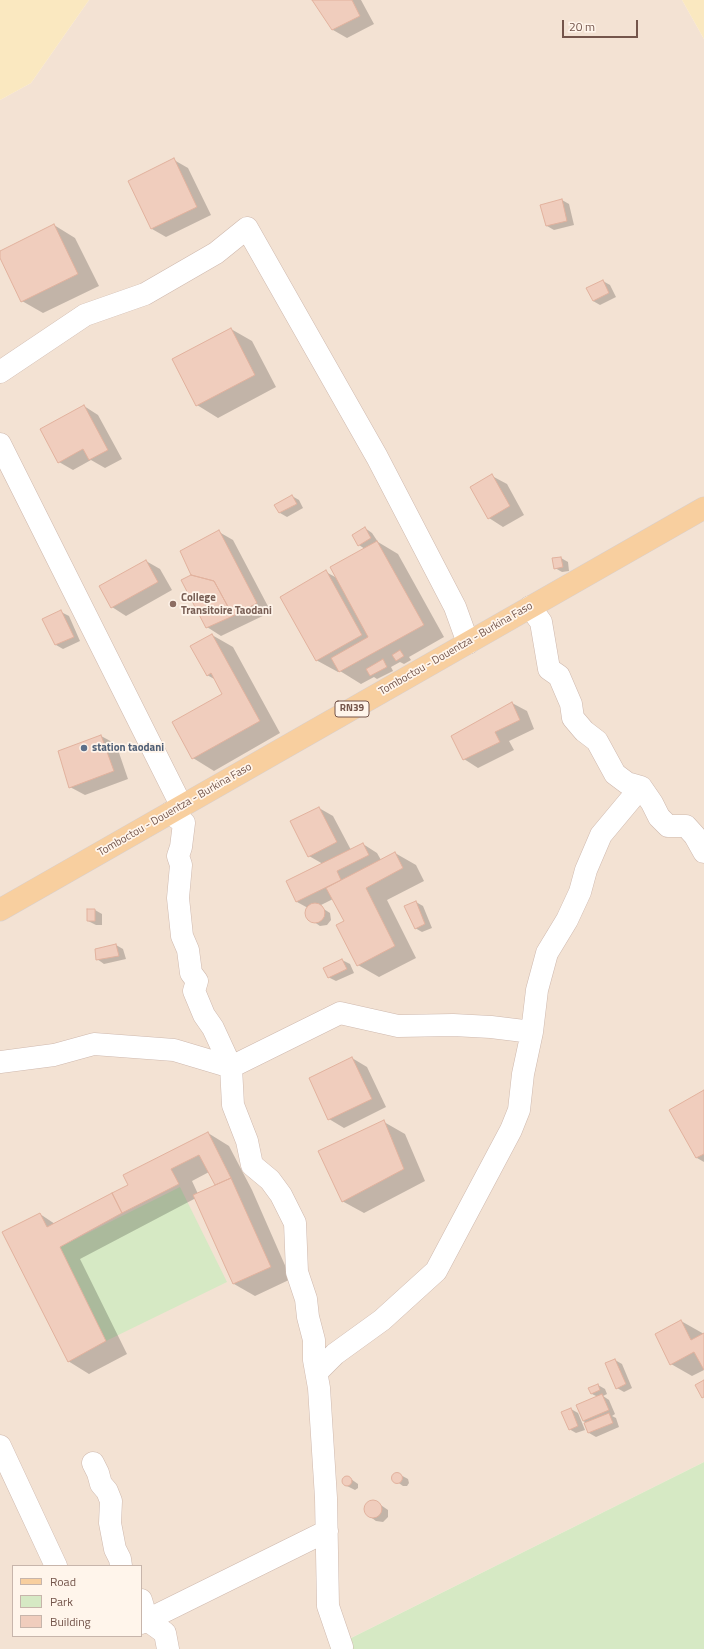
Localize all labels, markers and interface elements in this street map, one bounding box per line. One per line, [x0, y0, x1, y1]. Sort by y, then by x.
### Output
scale bar [564, 12, 640, 38]
text: 20 m [569, 17, 595, 36]
place label: College Transitoire Taodani [181, 591, 272, 617]
marker: College Transitoire Taodani [168, 599, 178, 609]
street label: Tomboctou - Douentza - Burkina Faso [377, 599, 535, 699]
road number: RN39 [335, 701, 369, 717]
place label: station taodani [92, 741, 164, 755]
marker: station taodani [79, 743, 89, 753]
street label: Tomboctou - Douentza - Burkina Faso [96, 760, 254, 860]
legend [12, 1565, 142, 1637]
text: Road [50, 1572, 76, 1591]
text: Park [50, 1592, 73, 1611]
text: Building [50, 1612, 91, 1631]

